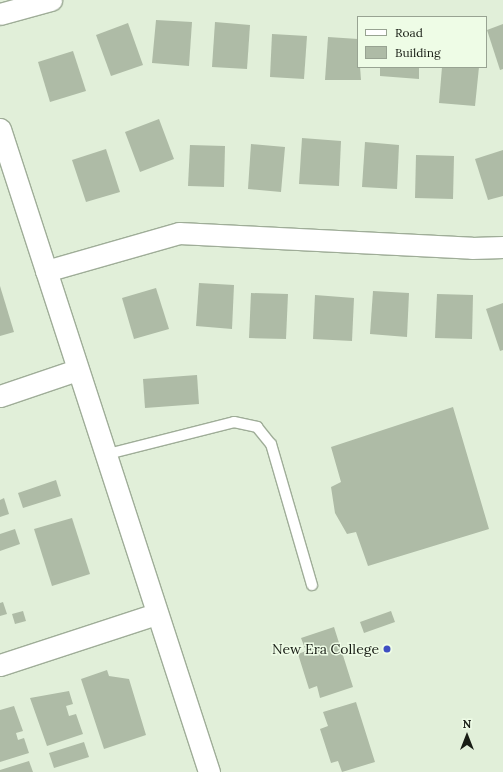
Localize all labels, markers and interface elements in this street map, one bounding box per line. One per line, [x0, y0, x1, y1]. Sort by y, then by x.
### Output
legend [357, 16, 487, 68]
text: Road [395, 25, 423, 40]
text: Building [395, 45, 441, 60]
place label: New Era College [272, 641, 379, 657]
marker: New Era College [382, 644, 392, 654]
north arrow [447, 716, 487, 756]
text: N [463, 717, 471, 731]

